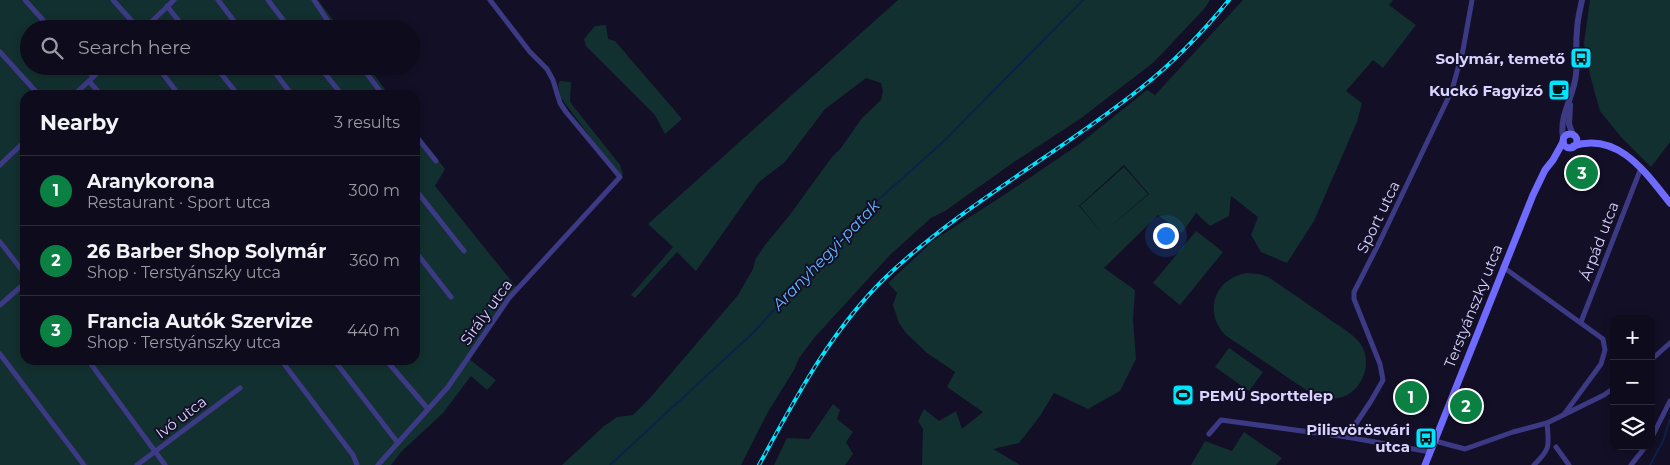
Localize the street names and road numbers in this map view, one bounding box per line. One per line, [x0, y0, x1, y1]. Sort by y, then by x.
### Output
street label: Sport utca [1352, 178, 1404, 256]
street label: Árpád utca [1575, 199, 1623, 283]
street label: Terstyánszky utca [1440, 242, 1506, 370]
street label: Sirály utca [456, 275, 516, 349]
street label: Ivó utca [152, 392, 210, 442]

